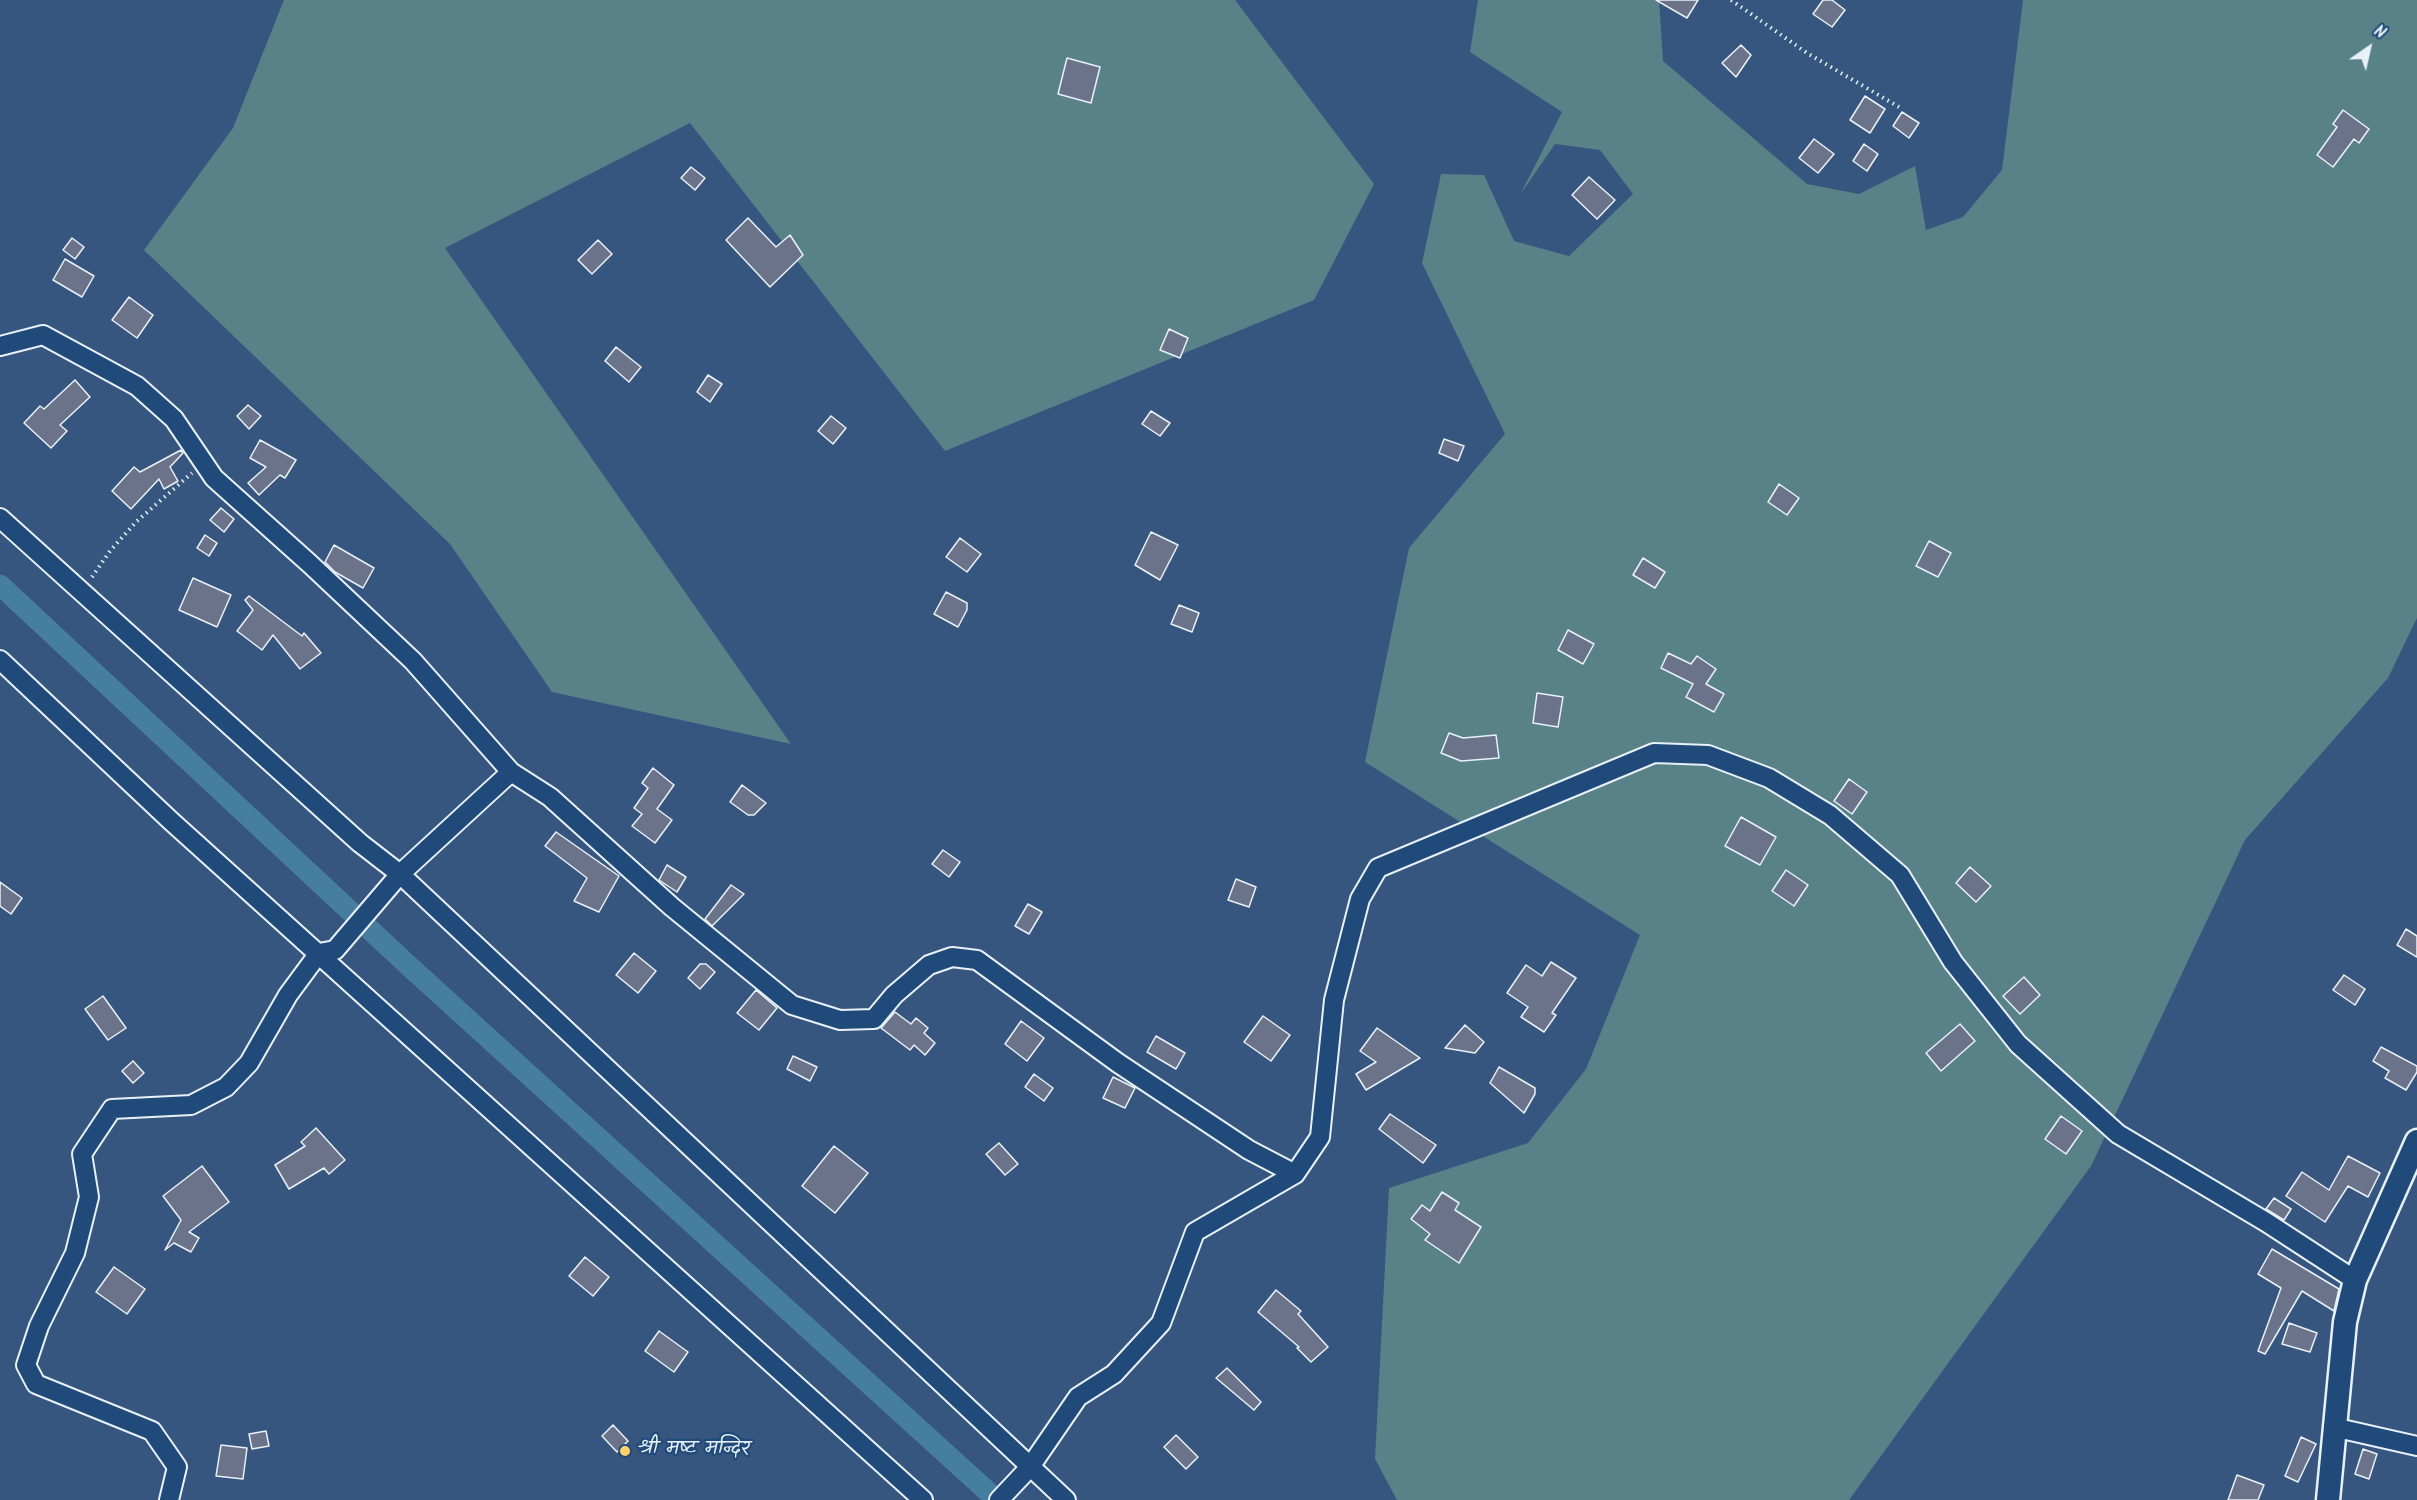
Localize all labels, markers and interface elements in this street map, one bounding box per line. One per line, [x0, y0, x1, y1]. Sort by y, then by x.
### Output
north arrow [2339, 18, 2399, 78]
text: N [2368, 19, 2391, 46]
place label: श्री मष्ट मन्दिर [637, 1439, 749, 1463]
marker: श्री मष्ट मन्दिर [618, 1444, 632, 1458]

